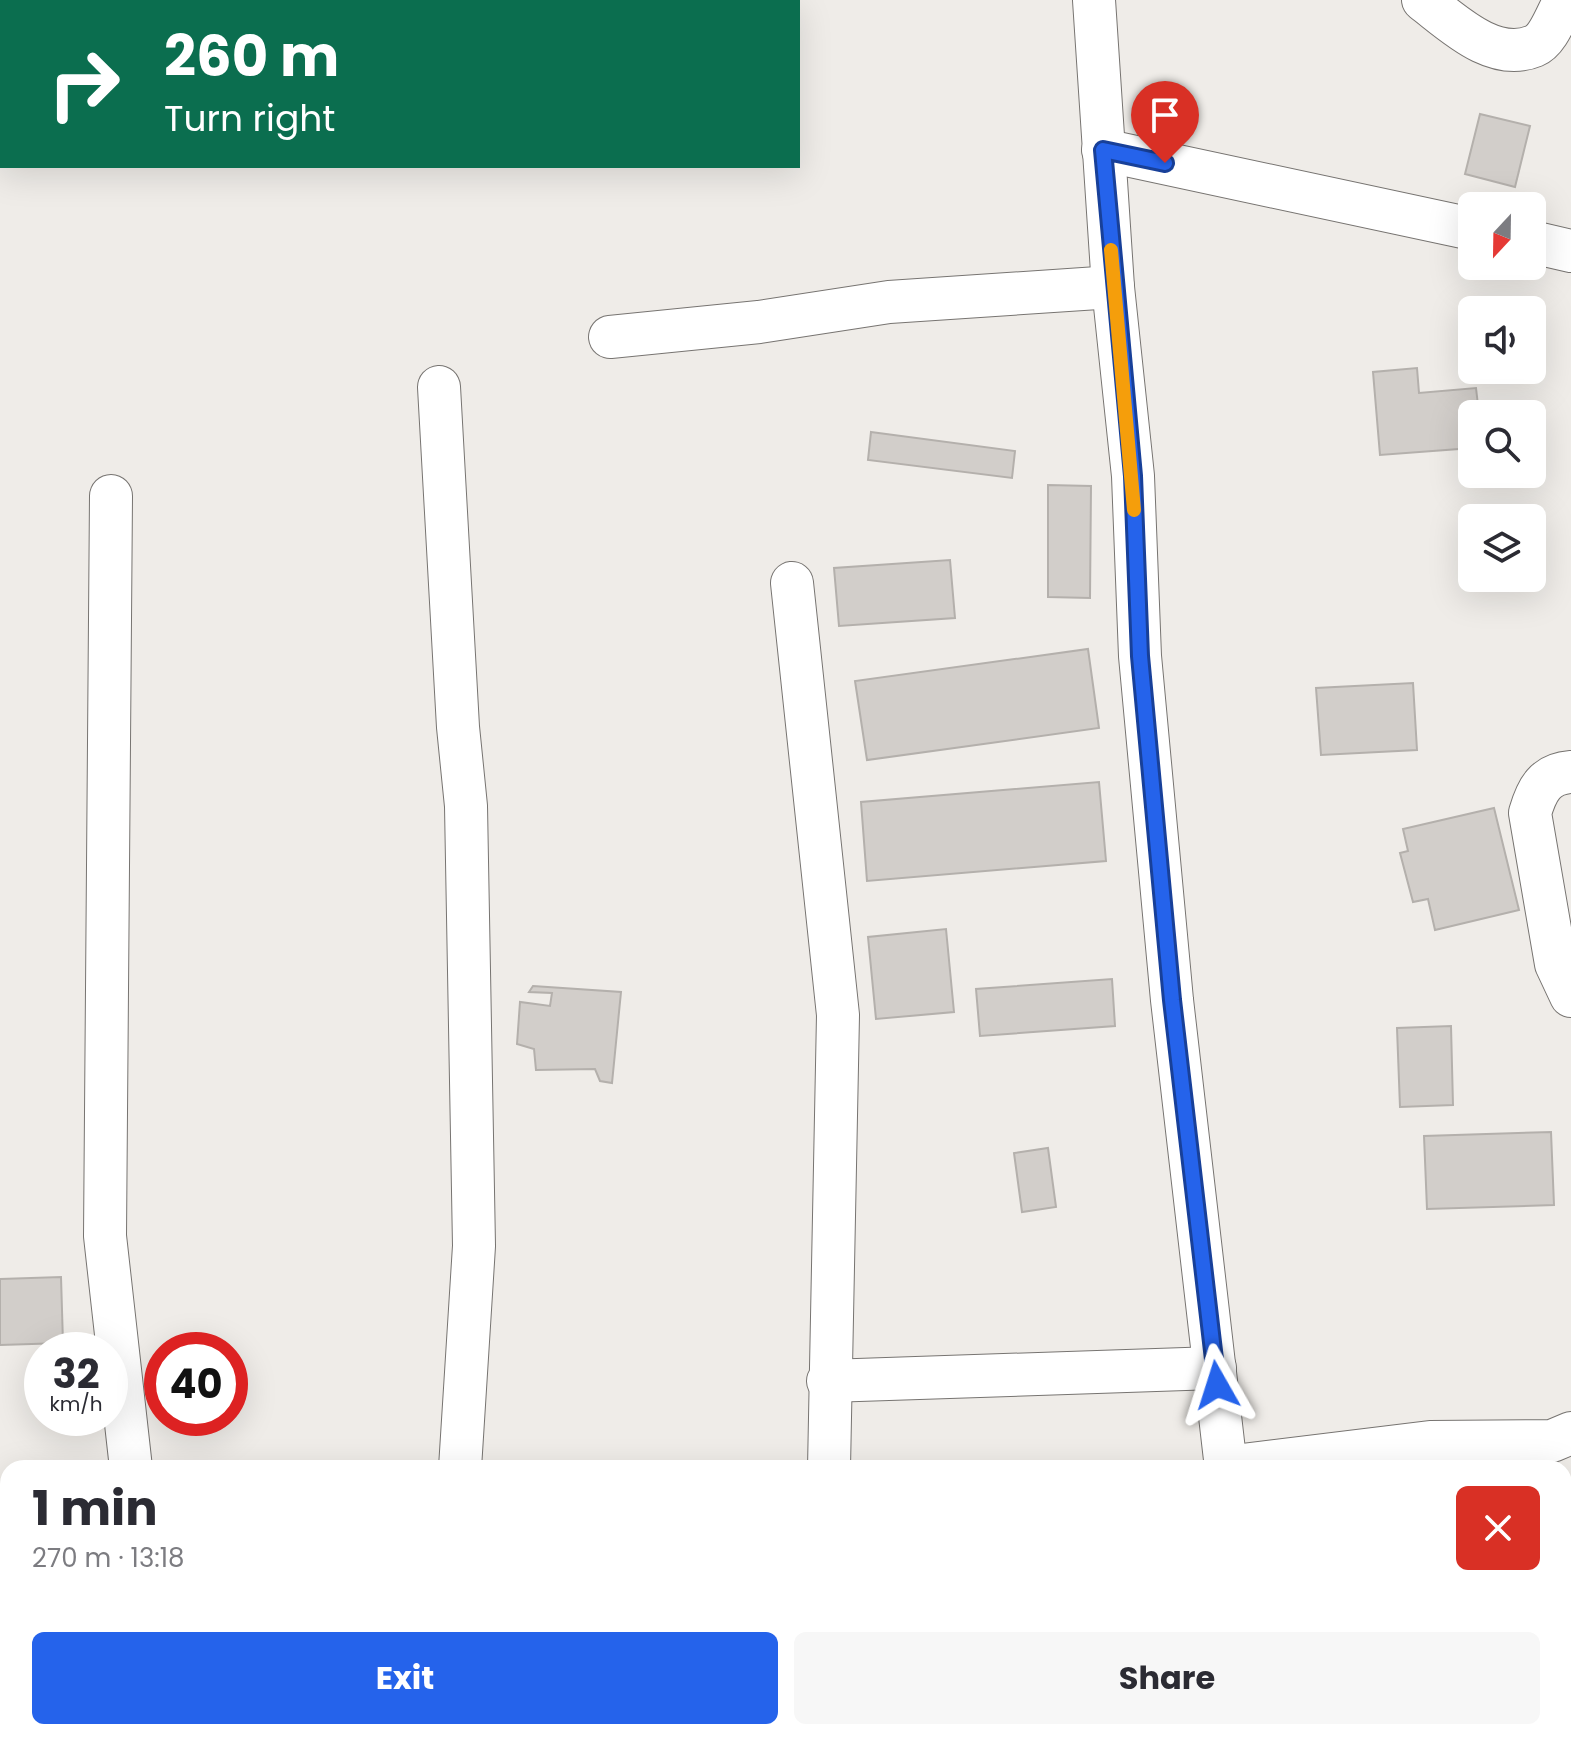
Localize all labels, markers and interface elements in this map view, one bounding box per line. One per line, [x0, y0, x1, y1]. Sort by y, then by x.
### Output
text: 260 m [164, 17, 339, 96]
icon: right [32, 32, 136, 136]
pin [1131, 81, 1199, 163]
text: Turn right [164, 93, 335, 144]
icon: arrive [1143, 93, 1187, 137]
north arrow [1458, 192, 1546, 280]
map controls [1458, 192, 1546, 592]
button: sound [1458, 296, 1546, 384]
button: search [1458, 400, 1546, 488]
button: layers [1458, 504, 1546, 592]
speed limit sign: 40 [144, 1332, 248, 1436]
position arrow [1175, 1343, 1259, 1427]
text: 32 [52, 1346, 100, 1402]
text: km/h [49, 1390, 103, 1418]
text: 1 min [32, 1475, 158, 1542]
button: close [1456, 1486, 1540, 1570]
text: 270 m · 13:18 [32, 1540, 185, 1576]
button: Exit [32, 1632, 778, 1724]
button: Share [794, 1632, 1540, 1724]

